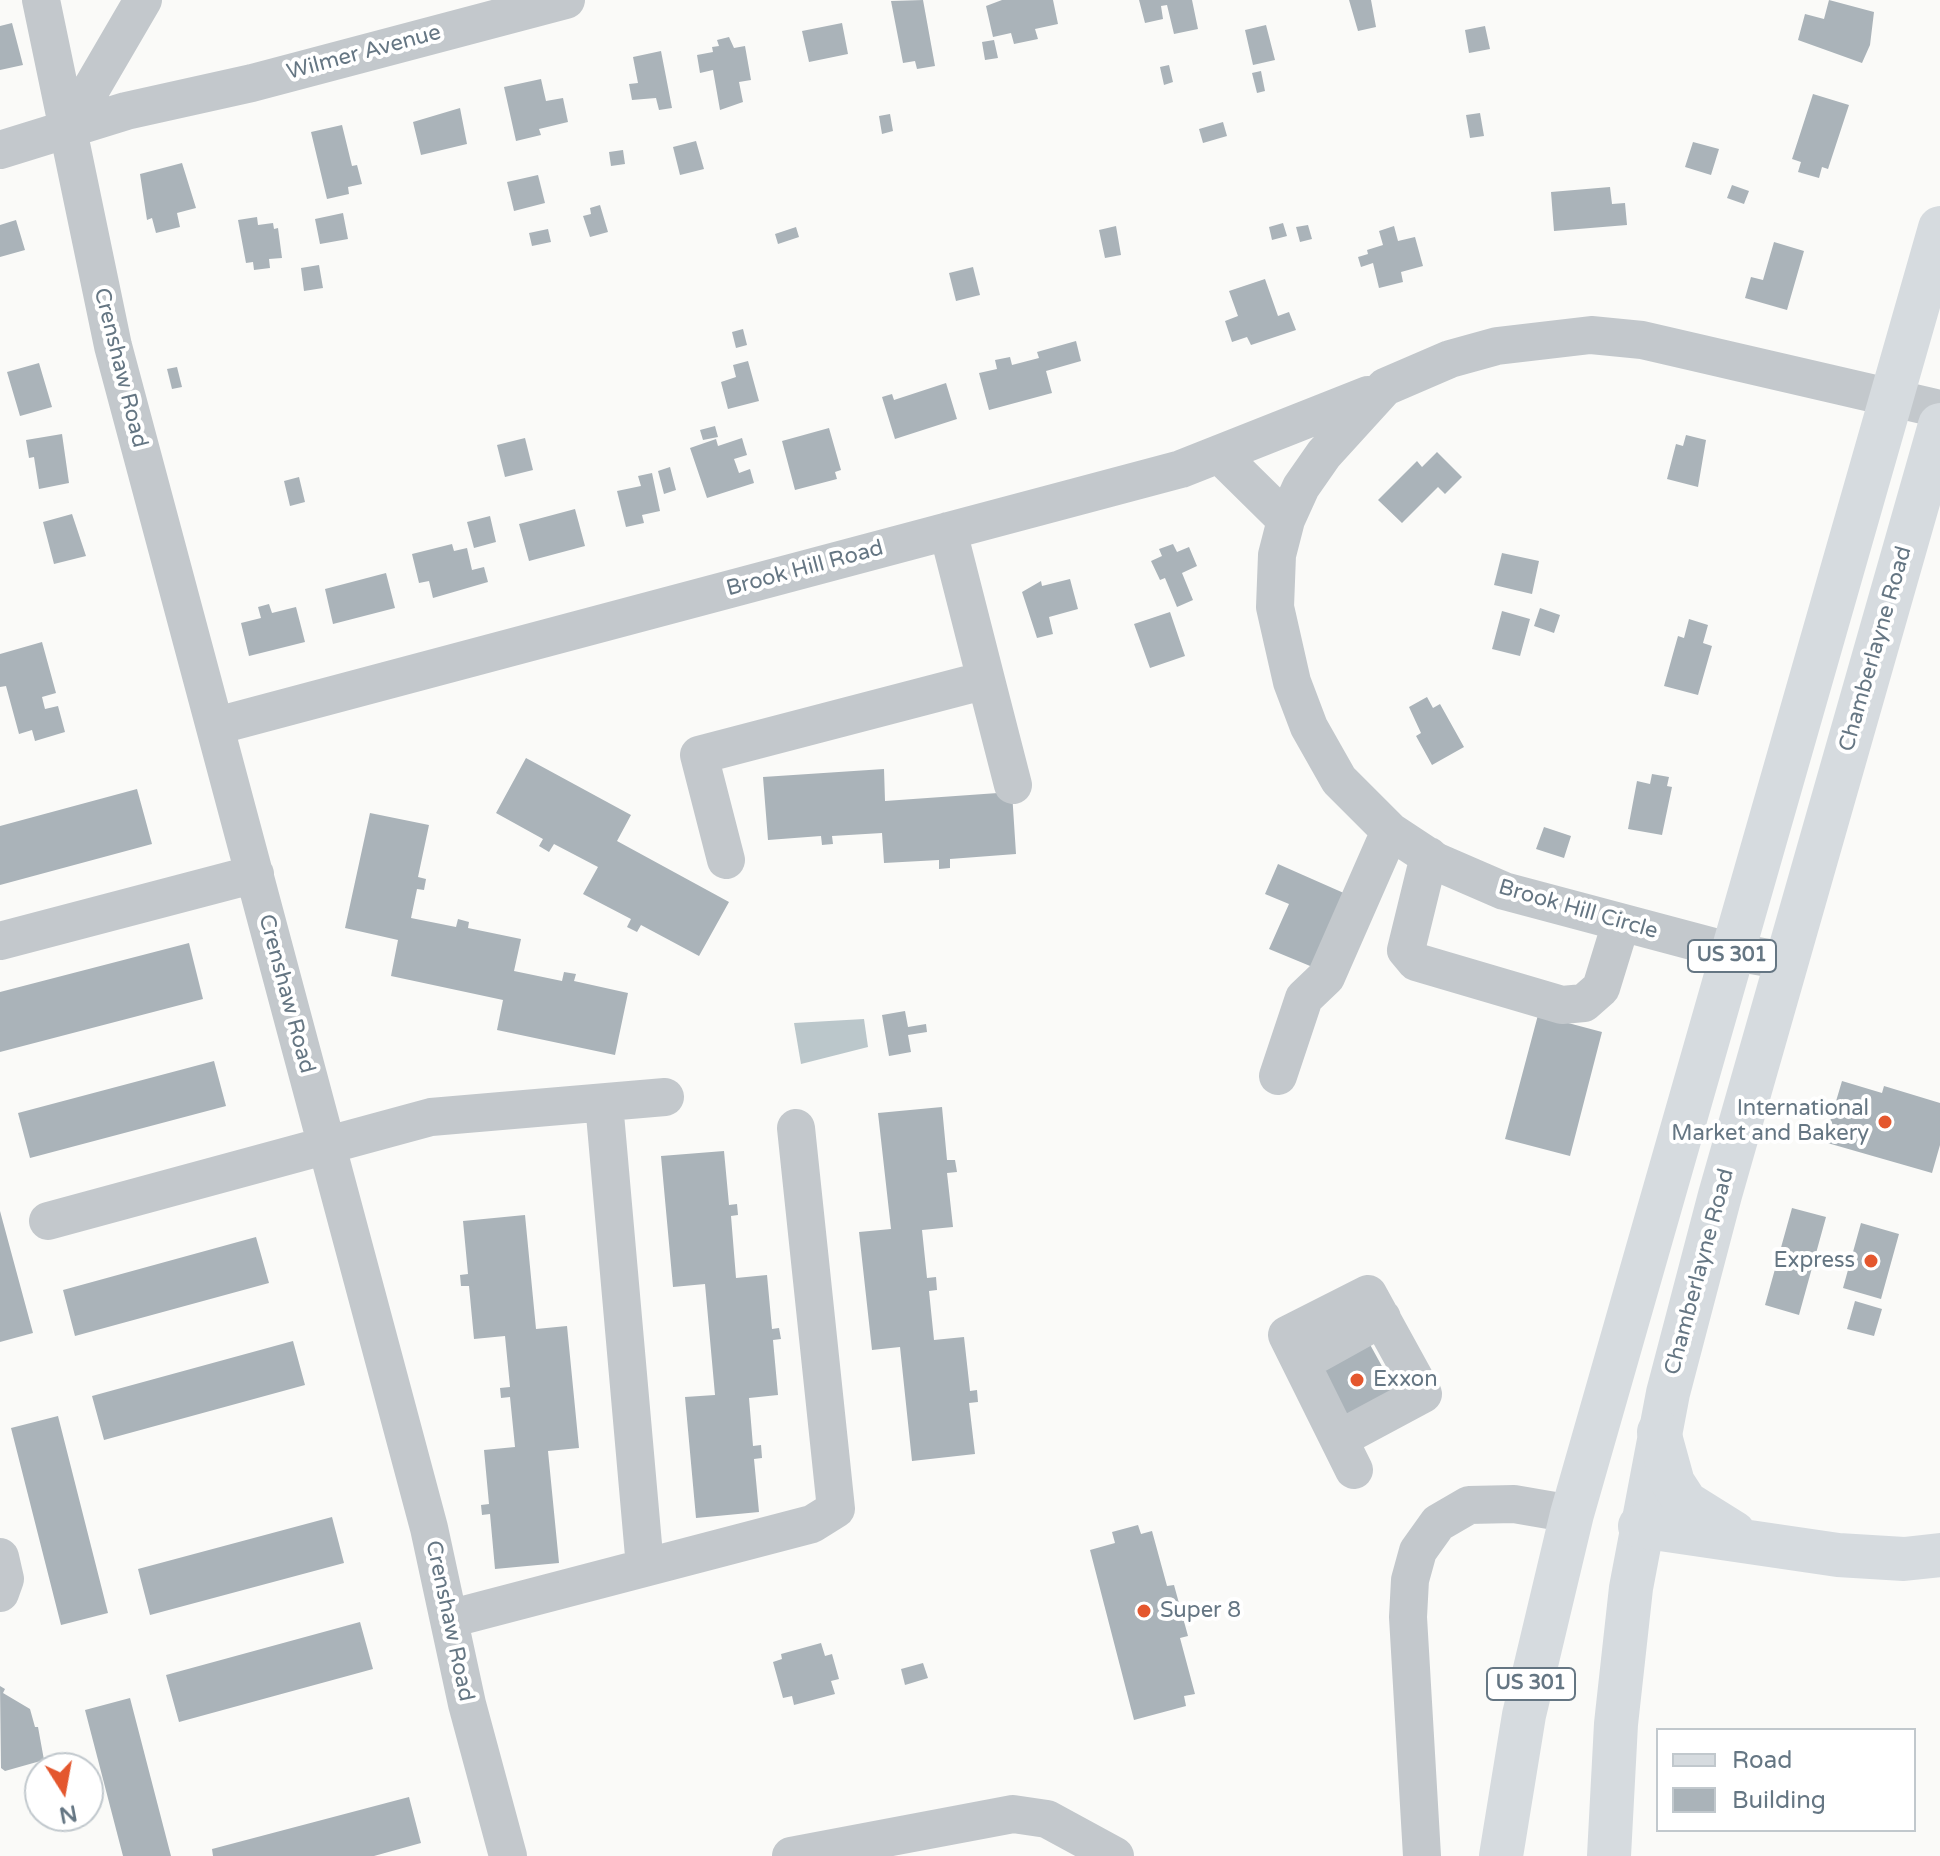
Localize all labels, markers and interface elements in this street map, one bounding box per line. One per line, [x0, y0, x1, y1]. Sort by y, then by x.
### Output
street label: Wilmer Avenue [284, 20, 444, 86]
street label: Crenshaw Road [87, 285, 153, 451]
street label: Brook Hill Road [724, 535, 886, 603]
street label: Chamberlayne Road [1834, 543, 1918, 755]
street label: Brook Hill Circle [1495, 875, 1661, 945]
street label: Crenshaw Road [252, 912, 320, 1076]
road number: US 301 [1688, 940, 1776, 972]
place label: International Market and Bakery [1671, 1096, 1869, 1148]
marker: International Market and Bakery [1876, 1113, 1894, 1131]
street label: Chamberlayne Road [1660, 1166, 1740, 1378]
place label: Express [1774, 1248, 1855, 1274]
marker: Express [1862, 1252, 1880, 1270]
place label: Exxon [1373, 1367, 1438, 1393]
marker: Exxon [1348, 1371, 1366, 1389]
street label: Crenshaw Road [419, 1538, 479, 1704]
place label: Super 8 [1160, 1598, 1241, 1624]
marker: Super 8 [1135, 1602, 1153, 1620]
road number: US 301 [1487, 1668, 1575, 1700]
legend [1656, 1728, 1916, 1832]
text: Road [1732, 1746, 1792, 1775]
north arrow [24, 1752, 104, 1832]
text: Building [1732, 1786, 1826, 1815]
text: N [57, 1799, 79, 1828]

